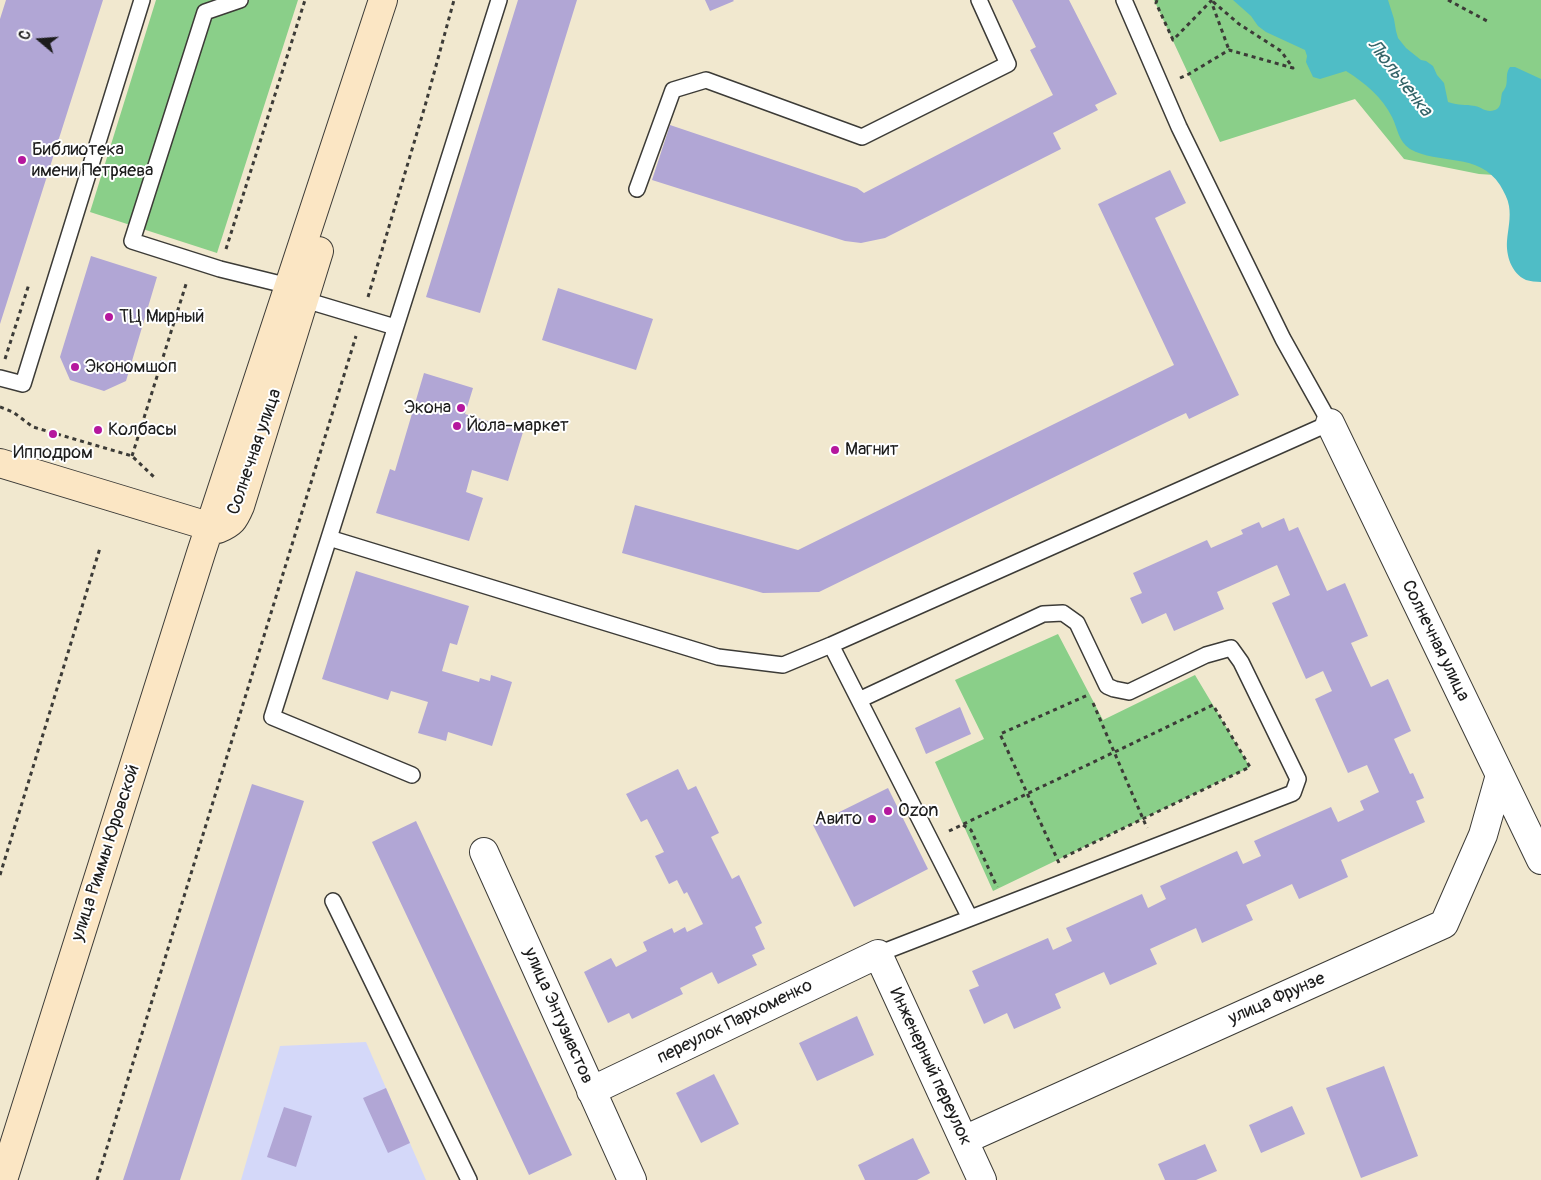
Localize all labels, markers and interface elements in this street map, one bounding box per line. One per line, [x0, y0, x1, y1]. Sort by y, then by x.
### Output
north arrow [15, 15, 65, 65]
text: С [16, 28, 35, 42]
water label: Люльченка [1362, 35, 1436, 121]
place label: Библиотека имени Петряева [32, 139, 153, 182]
marker: Библиотека имени Петряева [16, 154, 28, 166]
place label: ТЦ Мирный [119, 306, 204, 328]
marker: ТЦ Мирный [103, 311, 115, 323]
place label: Экономшоп [85, 356, 177, 378]
marker: Экономшоп [69, 361, 81, 373]
street label: Солнечная улица [223, 386, 287, 518]
place label: Экона [404, 397, 451, 419]
marker: Экона [455, 402, 467, 414]
place label: Йола-маркет [467, 415, 569, 437]
place label: Колбасы [108, 419, 177, 441]
marker: Йола-маркет [451, 420, 463, 432]
marker: Колбасы [92, 424, 104, 436]
marker: Ипподром [47, 428, 59, 440]
place label: Магнит [845, 439, 898, 461]
place label: Ипподром [13, 442, 93, 464]
marker: Магнит [829, 444, 841, 456]
street label: Солнечная улица [1396, 577, 1474, 705]
street label: улица Риммы Юровской [67, 762, 145, 944]
place label: Ozon [898, 800, 938, 822]
marker: Ozon [882, 805, 894, 817]
place label: Авито [815, 808, 862, 830]
marker: Авито [866, 813, 878, 825]
street label: улица Энтузиастов [518, 945, 598, 1087]
street label: улица Фрунзе [1225, 968, 1329, 1030]
street label: переулок Пархоменко [654, 975, 816, 1069]
street label: Инженерный переулок [884, 985, 976, 1149]

